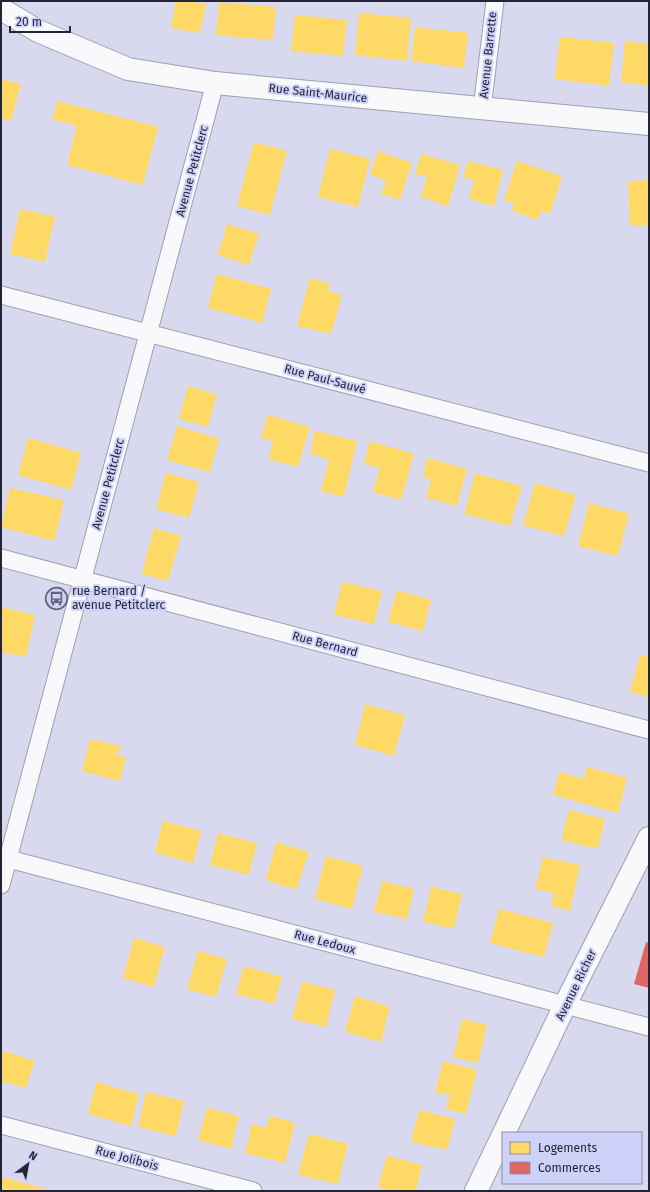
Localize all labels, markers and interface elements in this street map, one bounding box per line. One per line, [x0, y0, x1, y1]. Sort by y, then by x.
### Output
scale bar [10, 8, 70, 34]
street label: Avenue Barrette [476, 11, 500, 99]
text: 20 m [16, 15, 42, 29]
street label: Rue Saint-Maurice [268, 81, 368, 105]
street label: Avenue Petitclerc [173, 124, 211, 218]
street label: Rue Paul-Sauvé [283, 361, 367, 397]
street label: Avenue Petitclerc [89, 437, 127, 531]
place label: rue Bernard / avenue Petitclerc [72, 584, 166, 612]
bus stop icon: rue Bernard / avenue Petitclerc [43, 585, 69, 611]
street label: Rue Bernard [291, 629, 359, 659]
street label: Rue Ledoux [293, 927, 357, 957]
street label: Avenue Richer [553, 947, 599, 1023]
legend [502, 1132, 642, 1184]
text: Logements [538, 1141, 597, 1155]
street label: Rue Jolibois [94, 1143, 160, 1173]
north arrow [8, 1144, 48, 1184]
text: N [26, 1148, 40, 1163]
text: Commerces [538, 1161, 601, 1175]

